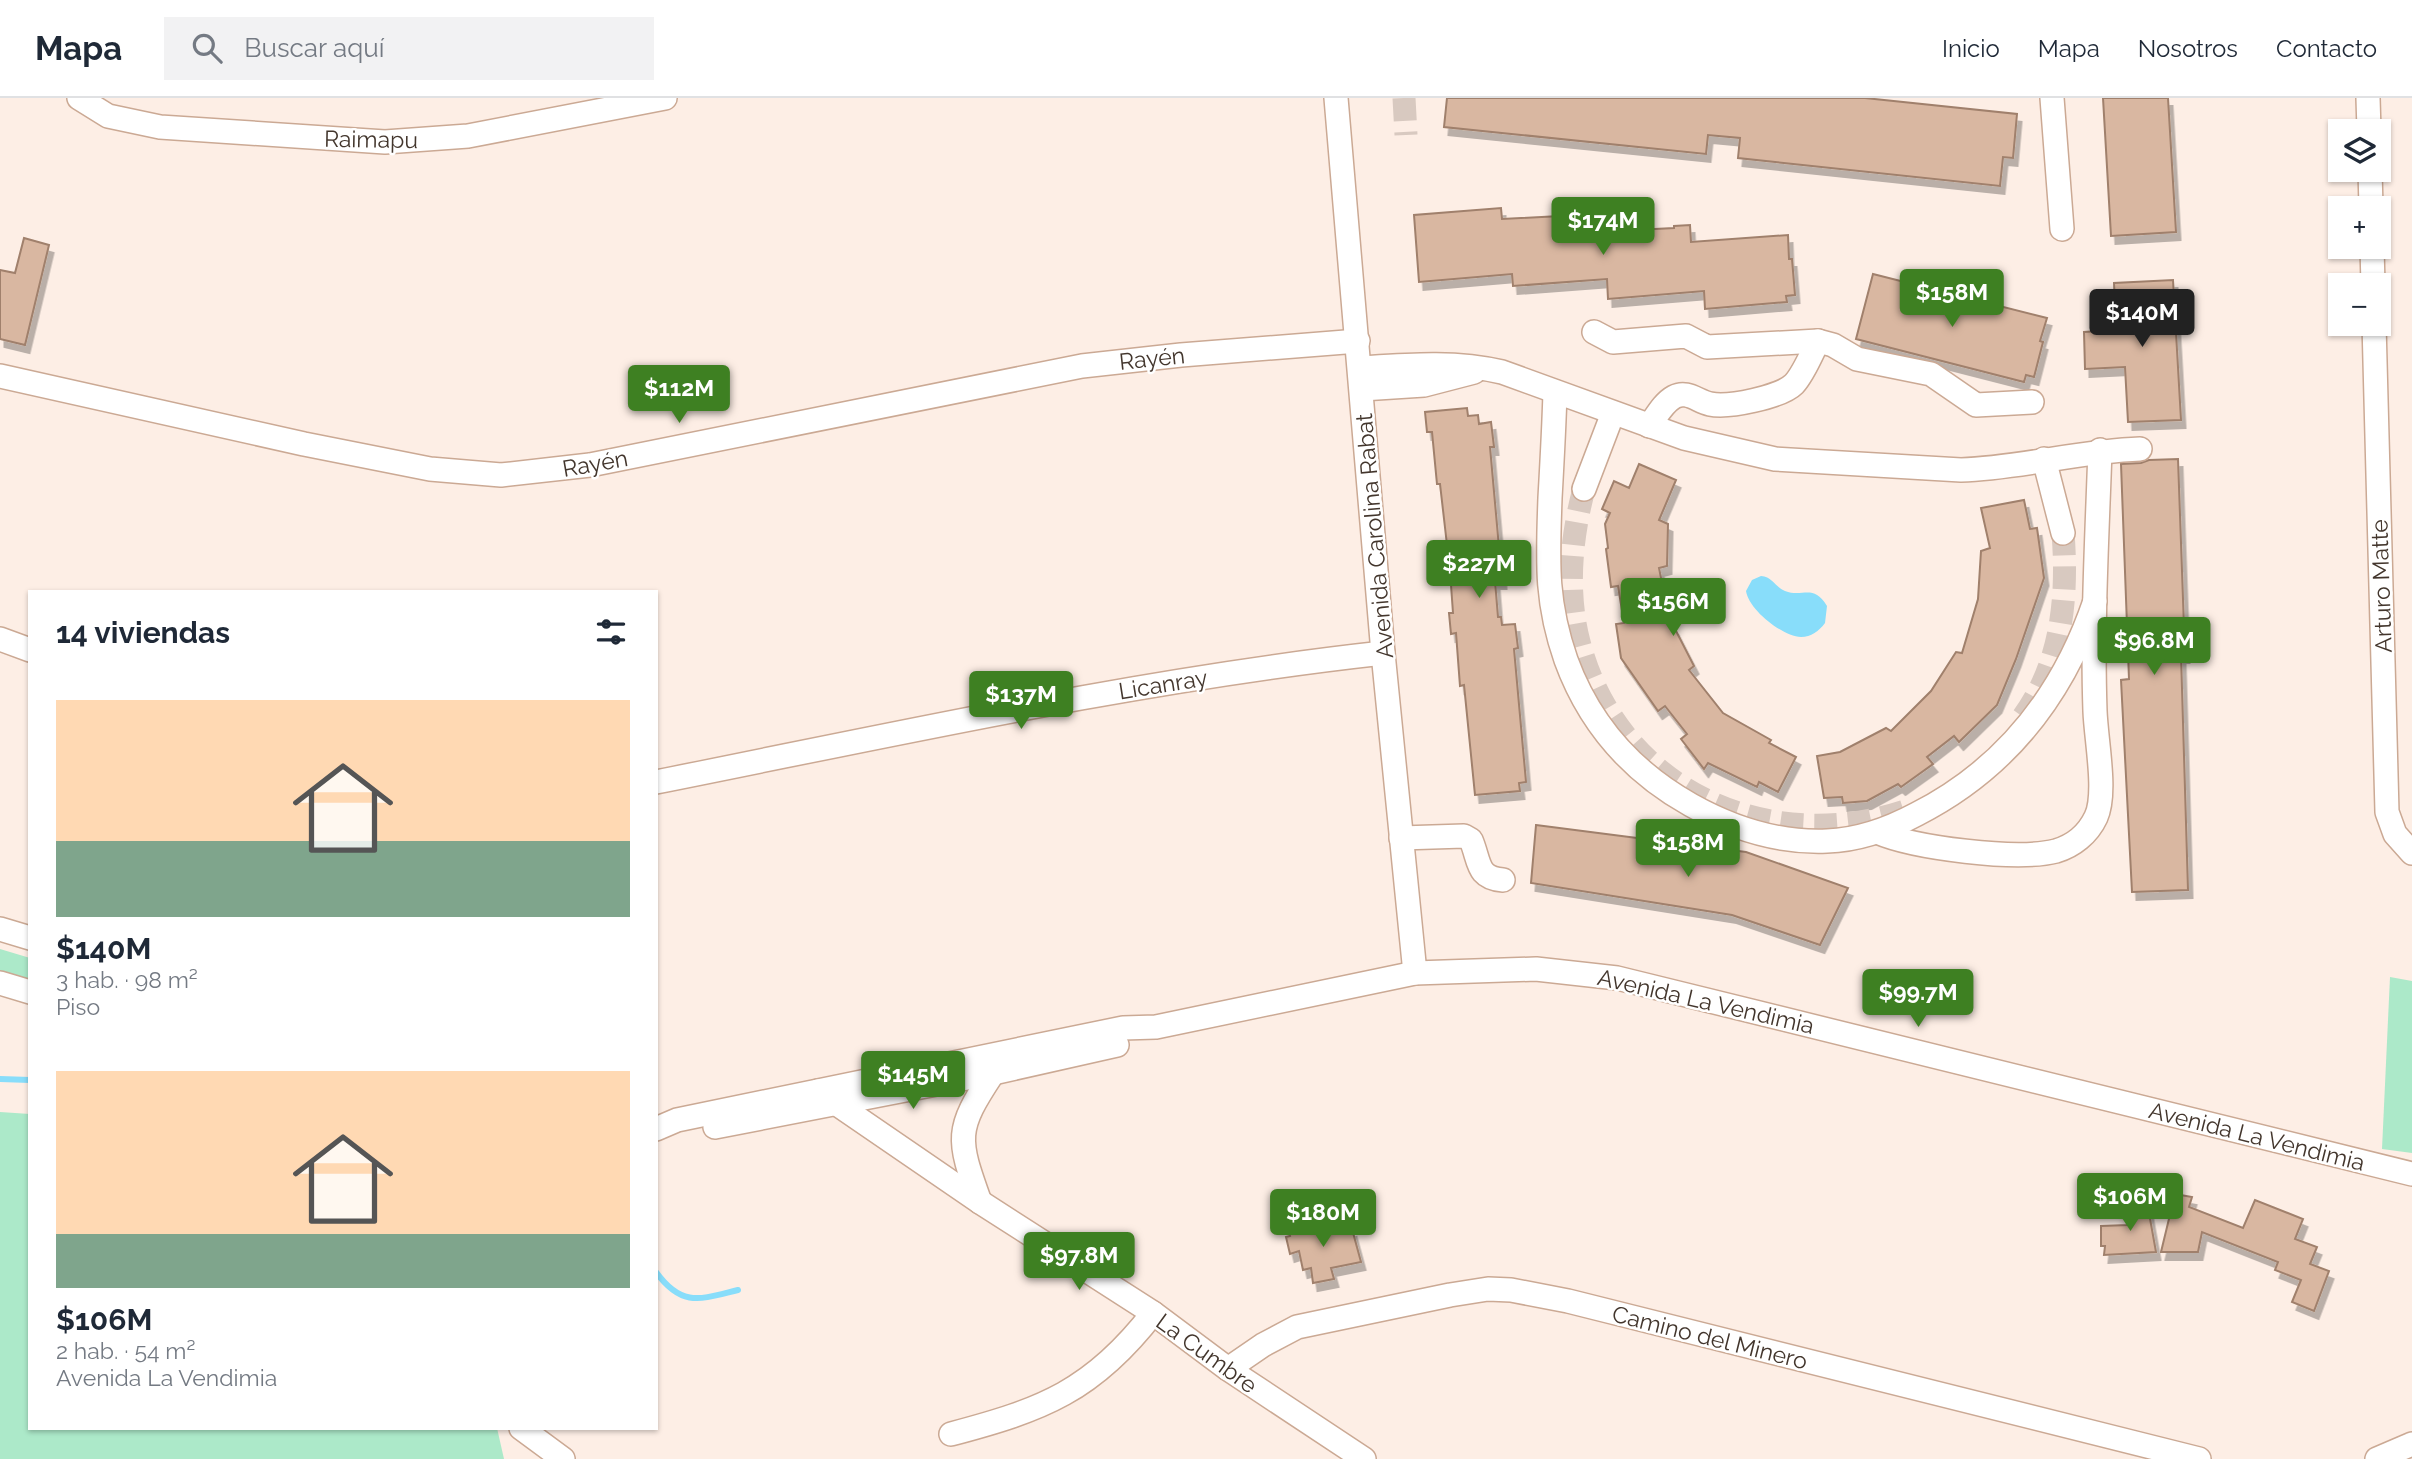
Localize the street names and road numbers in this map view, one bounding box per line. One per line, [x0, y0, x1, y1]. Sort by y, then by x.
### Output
street label: Raimapu [324, 125, 418, 153]
street label: Rayén [1118, 341, 1186, 375]
street label: Avenida Carolina Rabat [1350, 412, 1398, 660]
street label: Rayén [560, 444, 630, 482]
street label: Arturo Matte [2365, 519, 2397, 653]
street label: Licanray [1117, 664, 1209, 704]
street label: Avenida La Vendimia [1595, 963, 1817, 1039]
street label: Avenida La Vendimia [2146, 1096, 2368, 1176]
street label: Camino del Minero [1610, 1300, 1810, 1374]
street label: La Cumbre [1151, 1307, 1263, 1399]

